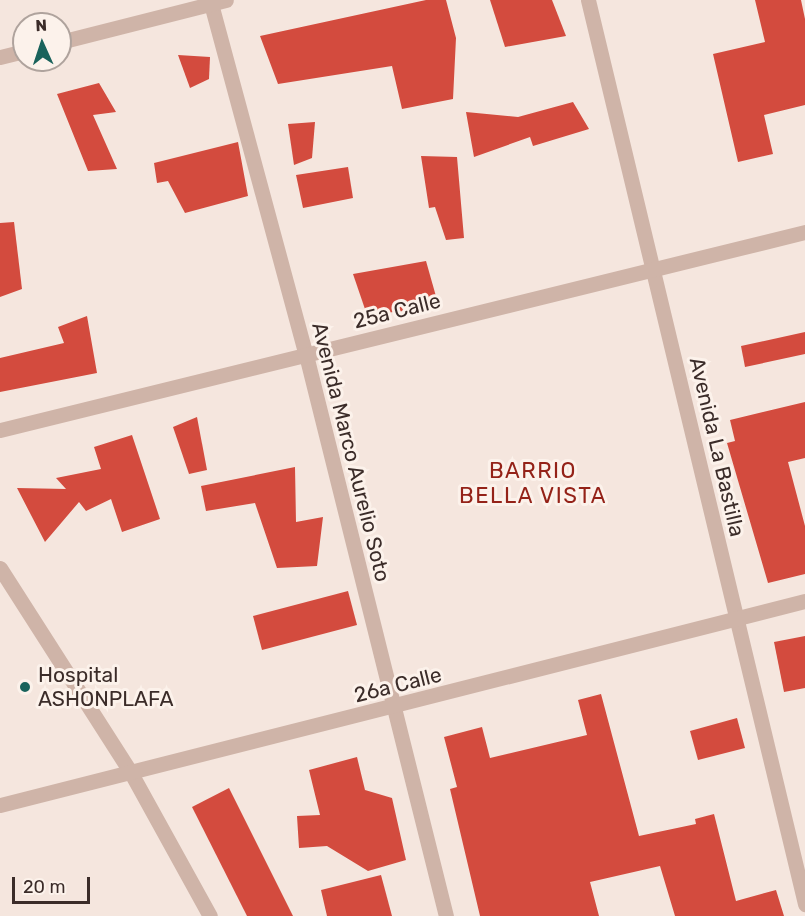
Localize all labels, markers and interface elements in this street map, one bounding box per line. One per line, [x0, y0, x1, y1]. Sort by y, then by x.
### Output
north arrow [12, 12, 72, 72]
text: N [35, 16, 47, 35]
street label: 25a Calle [351, 288, 443, 334]
street label: Avenida Marco Aurelio Soto [306, 319, 396, 585]
street label: Avenida La Bastilla [684, 355, 750, 539]
district label: BARRIO BELLA VISTA [458, 457, 608, 508]
place label: Hospital ASHONPLAFA [38, 662, 174, 712]
street label: 26a Calle [352, 662, 444, 708]
marker: Hospital ASHONPLAFA [16, 678, 34, 696]
scale bar [15, 865, 93, 903]
text: 20 m [23, 876, 65, 898]

